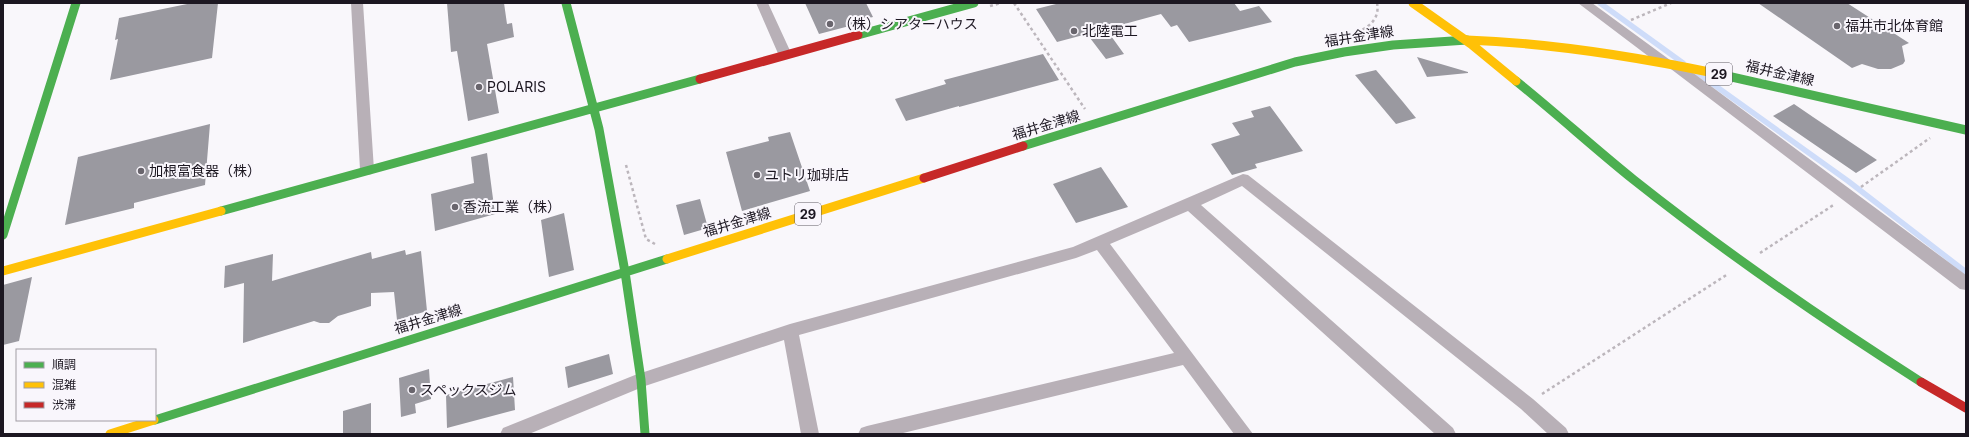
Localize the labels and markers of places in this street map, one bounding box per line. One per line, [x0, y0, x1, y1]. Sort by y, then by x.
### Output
place label: （株）シアターハウス [838, 15, 978, 32]
place label: 福井市北体育館 [1845, 17, 1943, 34]
marker: （株）シアターハウス [825, 19, 835, 29]
marker: 福井市北体育館 [1832, 21, 1842, 31]
place label: 北陸電工 [1082, 22, 1138, 39]
marker: 北陸電工 [1069, 26, 1079, 36]
place label: POLARIS [487, 78, 546, 95]
marker: POLARIS [474, 82, 484, 92]
place label: 加根富食器（株） [149, 162, 261, 179]
marker: 加根富食器（株） [136, 166, 146, 176]
place label: ユトリ珈琲店 [765, 166, 849, 183]
marker: ユトリ珈琲店 [752, 170, 762, 180]
place label: 香流工業（株） [463, 198, 561, 215]
marker: 香流工業（株） [450, 202, 460, 212]
place label: スペックスジム [420, 381, 517, 398]
marker: スペックスジム [407, 385, 417, 395]

